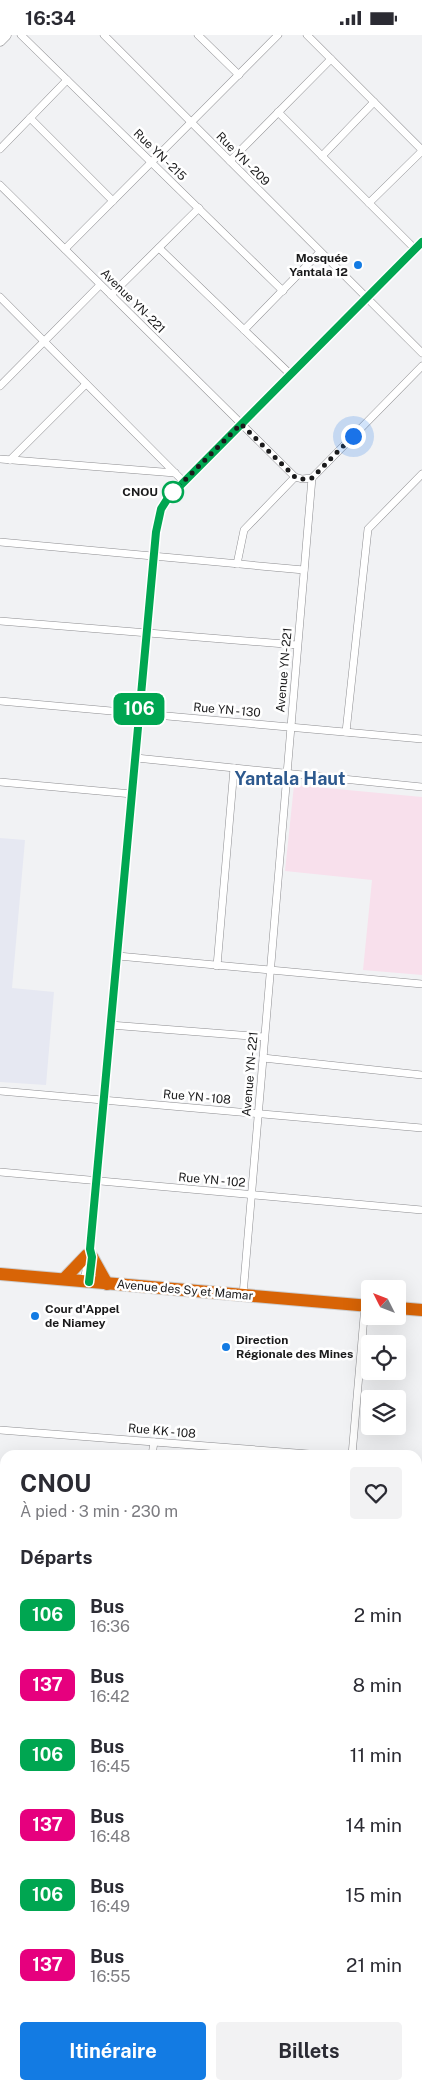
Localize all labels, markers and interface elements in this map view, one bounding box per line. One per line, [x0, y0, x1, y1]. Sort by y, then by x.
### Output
text: 16:34 [25, 7, 76, 29]
street label: Rue YN - 215 [131, 126, 189, 184]
street label: Rue YN - 209 [213, 129, 273, 189]
place label: Mosquée Yantala 12 [289, 251, 348, 279]
marker: Mosquée Yantala 12 [352, 259, 364, 271]
street label: Avenue YN- 221 [98, 266, 168, 336]
your location [341, 424, 366, 449]
marker: CNOU [162, 481, 184, 503]
place label: CNOU [122, 485, 158, 499]
street label: Avenue YN- 221 [273, 627, 295, 713]
line badge: 106 [110, 693, 168, 725]
text: 106 [123, 698, 155, 719]
street label: Rue YN - 130 [193, 700, 261, 720]
district label: Yantala Haut [234, 768, 346, 789]
street label: Avenue YN- 221 [239, 1031, 261, 1117]
street label: Rue YN - 108 [163, 1087, 232, 1107]
street label: Rue YN - 102 [178, 1170, 246, 1190]
street label: Avenue des Sy et Mamar [116, 1277, 254, 1303]
north arrow [361, 1280, 406, 1325]
map controls [361, 1280, 406, 1435]
place label: Cour d'Appel de Niamey [45, 1302, 120, 1330]
marker: Cour d'Appel de Niamey [29, 1310, 41, 1322]
place label: Direction Régionale des Mines [236, 1333, 353, 1361]
button: locate [361, 1335, 406, 1380]
marker: Direction Régionale des Mines [220, 1341, 232, 1353]
button: layers [361, 1390, 406, 1435]
street label: Rue KK - 108 [128, 1421, 197, 1441]
button: heart [350, 1467, 402, 1519]
text: CNOU [20, 1469, 91, 1497]
text: À pied · 3 min · 230 m [20, 1502, 178, 1521]
text: Départs [20, 1546, 92, 1568]
text: Bus [90, 1595, 124, 1617]
text: 106 [32, 1604, 63, 1625]
text: 2 min [354, 1604, 402, 1626]
text: 16:36 [90, 1617, 130, 1636]
text: Bus [90, 1665, 124, 1687]
text: 137 [32, 1674, 63, 1695]
text: 8 min [353, 1674, 402, 1696]
text: 16:42 [90, 1687, 130, 1706]
text: Bus [90, 1735, 124, 1757]
text: 106 [32, 1744, 63, 1765]
text: 11 min [350, 1744, 402, 1766]
text: 16:45 [90, 1757, 130, 1776]
text: Bus [90, 1805, 124, 1827]
text: 137 [32, 1814, 63, 1835]
text: 14 min [345, 1814, 402, 1836]
text: 16:48 [90, 1827, 130, 1846]
text: Bus [90, 1875, 124, 1897]
text: 106 [32, 1884, 63, 1905]
text: 15 min [345, 1884, 402, 1906]
text: 16:49 [90, 1897, 130, 1916]
text: Bus [90, 1945, 124, 1967]
text: 137 [32, 1954, 63, 1975]
text: 21 min [346, 1954, 402, 1976]
text: 16:55 [90, 1967, 131, 1986]
button: Itinéraire [20, 2022, 206, 2080]
button: Billets [216, 2022, 402, 2080]

